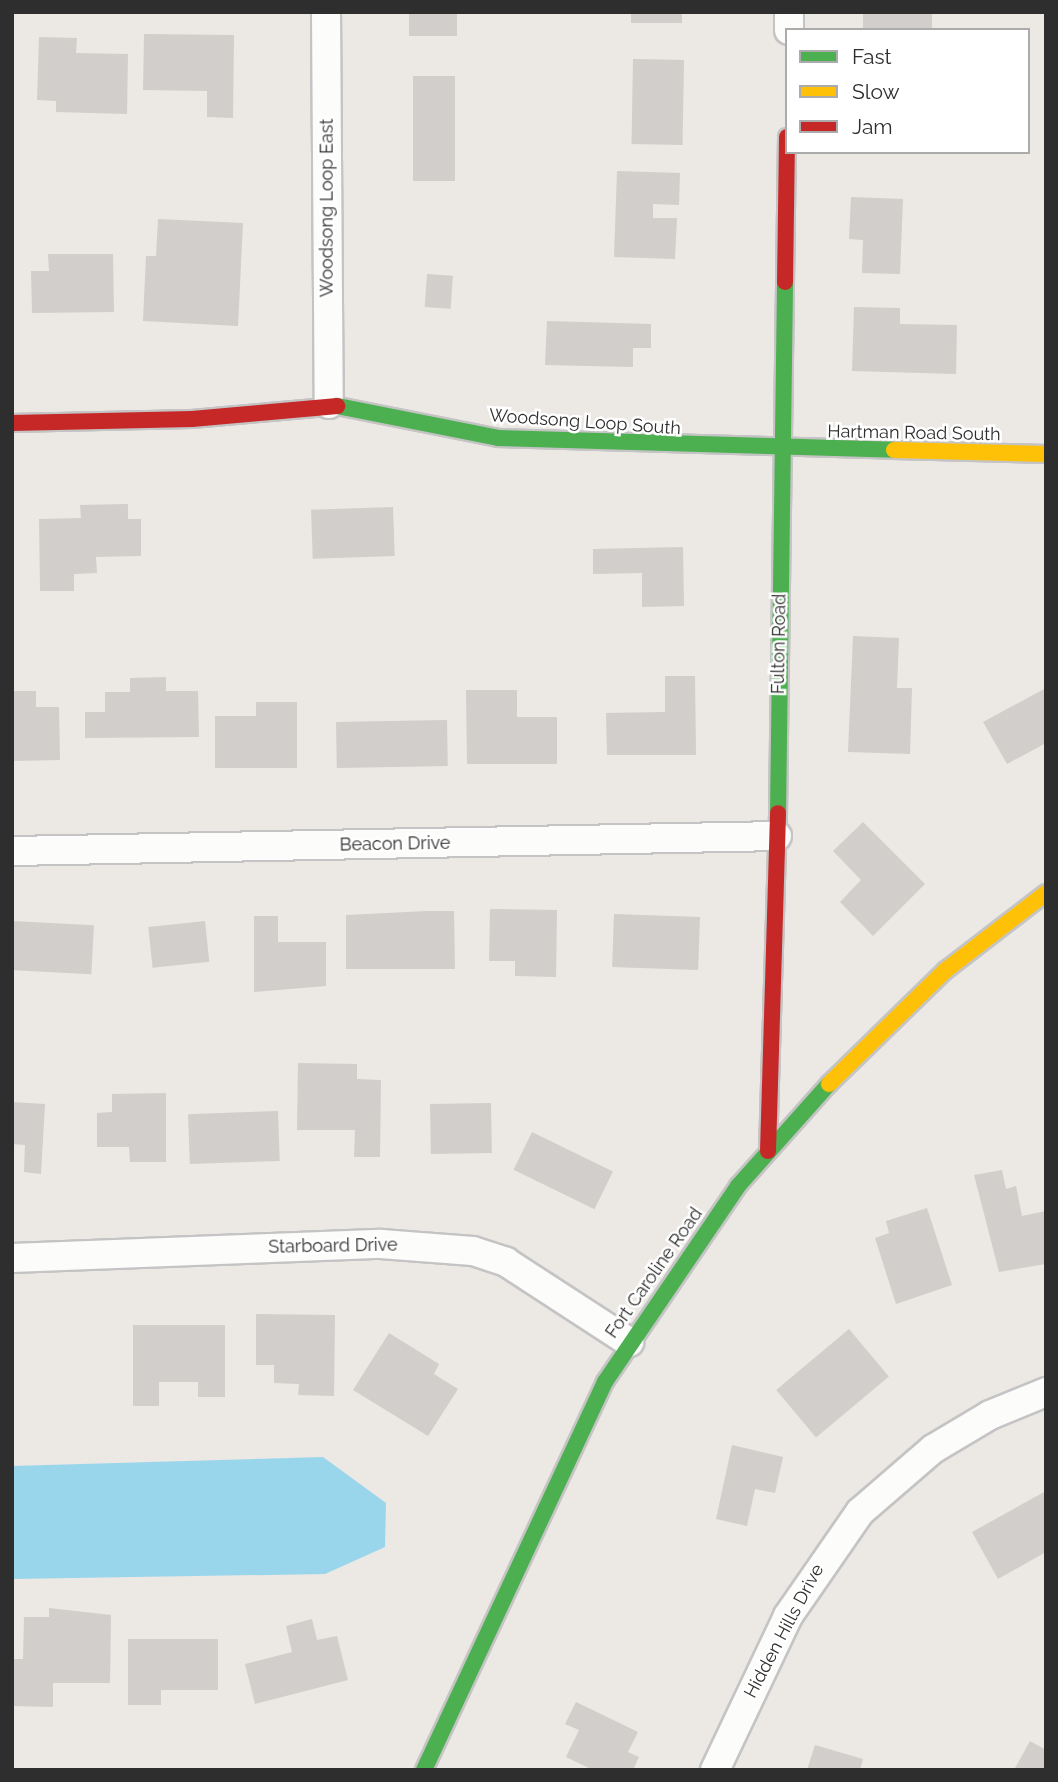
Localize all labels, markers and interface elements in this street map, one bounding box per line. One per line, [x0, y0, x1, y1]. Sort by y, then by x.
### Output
legend [785, 28, 1030, 154]
text: Fast [852, 44, 892, 69]
text: Slow [852, 79, 900, 104]
text: Jam [852, 114, 893, 139]
street label: Woodsong Loop East [316, 119, 338, 297]
street label: Woodsong Loop South [488, 405, 682, 439]
street label: Hartman Road South [827, 421, 1001, 445]
street label: Fulton Road [767, 594, 791, 694]
street label: Beacon Drive [339, 832, 451, 856]
street label: Fort Caroline Road [601, 1204, 707, 1342]
street label: Starboard Drive [268, 1234, 398, 1258]
street label: Hidden Hills Drive [740, 1560, 828, 1702]

